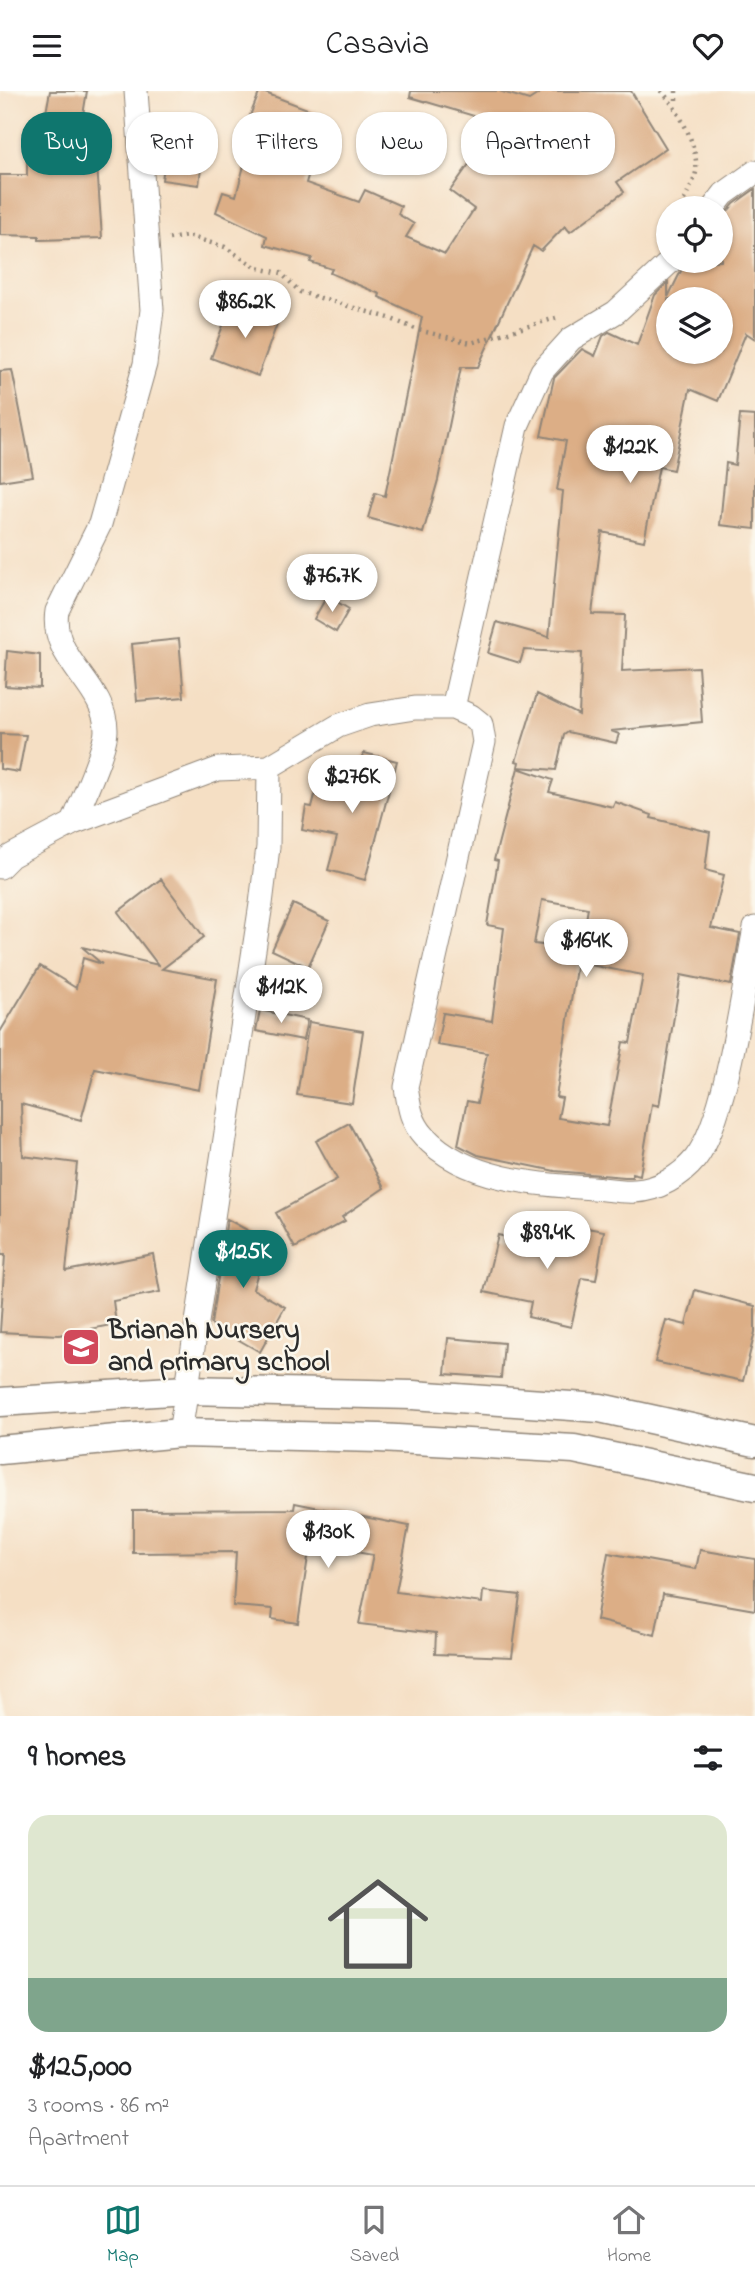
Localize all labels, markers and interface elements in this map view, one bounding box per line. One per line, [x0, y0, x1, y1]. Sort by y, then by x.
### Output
text: Casavia [326, 22, 429, 69]
icon: menu [28, 27, 66, 65]
icon: heart [689, 27, 727, 65]
chip: Buy [21, 112, 112, 175]
chip: Rent [126, 112, 218, 175]
chip: Filters [232, 112, 342, 175]
chip: New [356, 112, 447, 175]
chip: Apartment [461, 112, 615, 175]
map controls [656, 196, 733, 364]
button: locate [656, 196, 733, 273]
pin: $86.2K [188, 281, 302, 340]
text: $86.2K [215, 286, 275, 319]
button: layers [656, 287, 733, 364]
pin: $122K [581, 425, 679, 485]
text: $122K [602, 431, 658, 464]
pin: $76.7K [275, 554, 389, 614]
text: $76.7K [303, 560, 361, 593]
pin: $276K [303, 755, 401, 815]
text: $276K [324, 761, 380, 794]
pin: $164K [537, 919, 635, 979]
text: $164K [560, 925, 612, 958]
pin: $112K [232, 965, 330, 1025]
text: $112K [255, 971, 307, 1004]
pin: $89.4K [490, 1211, 604, 1271]
text: $89.4K [520, 1217, 574, 1250]
pin: $125K [194, 1231, 292, 1290]
text: $125K [215, 1236, 271, 1269]
place label: Brianah Nursery and primary school [106, 1311, 330, 1384]
school or university icon: Brianah Nursery and primary school [60, 1326, 102, 1368]
pin: $130K [279, 1511, 377, 1570]
text: $130K [302, 1516, 354, 1549]
text: 9 homes [28, 1736, 126, 1780]
icon: filters [689, 1739, 727, 1777]
icon: home [315, 1861, 441, 1987]
text: $125,000 [28, 2046, 132, 2090]
text: 3 rooms · 86 m² [28, 2090, 169, 2123]
text: Apartment [28, 2123, 129, 2156]
tab: Map [104, 2201, 142, 2270]
tab: Saved [350, 2201, 399, 2270]
tab: Home [607, 2201, 651, 2270]

